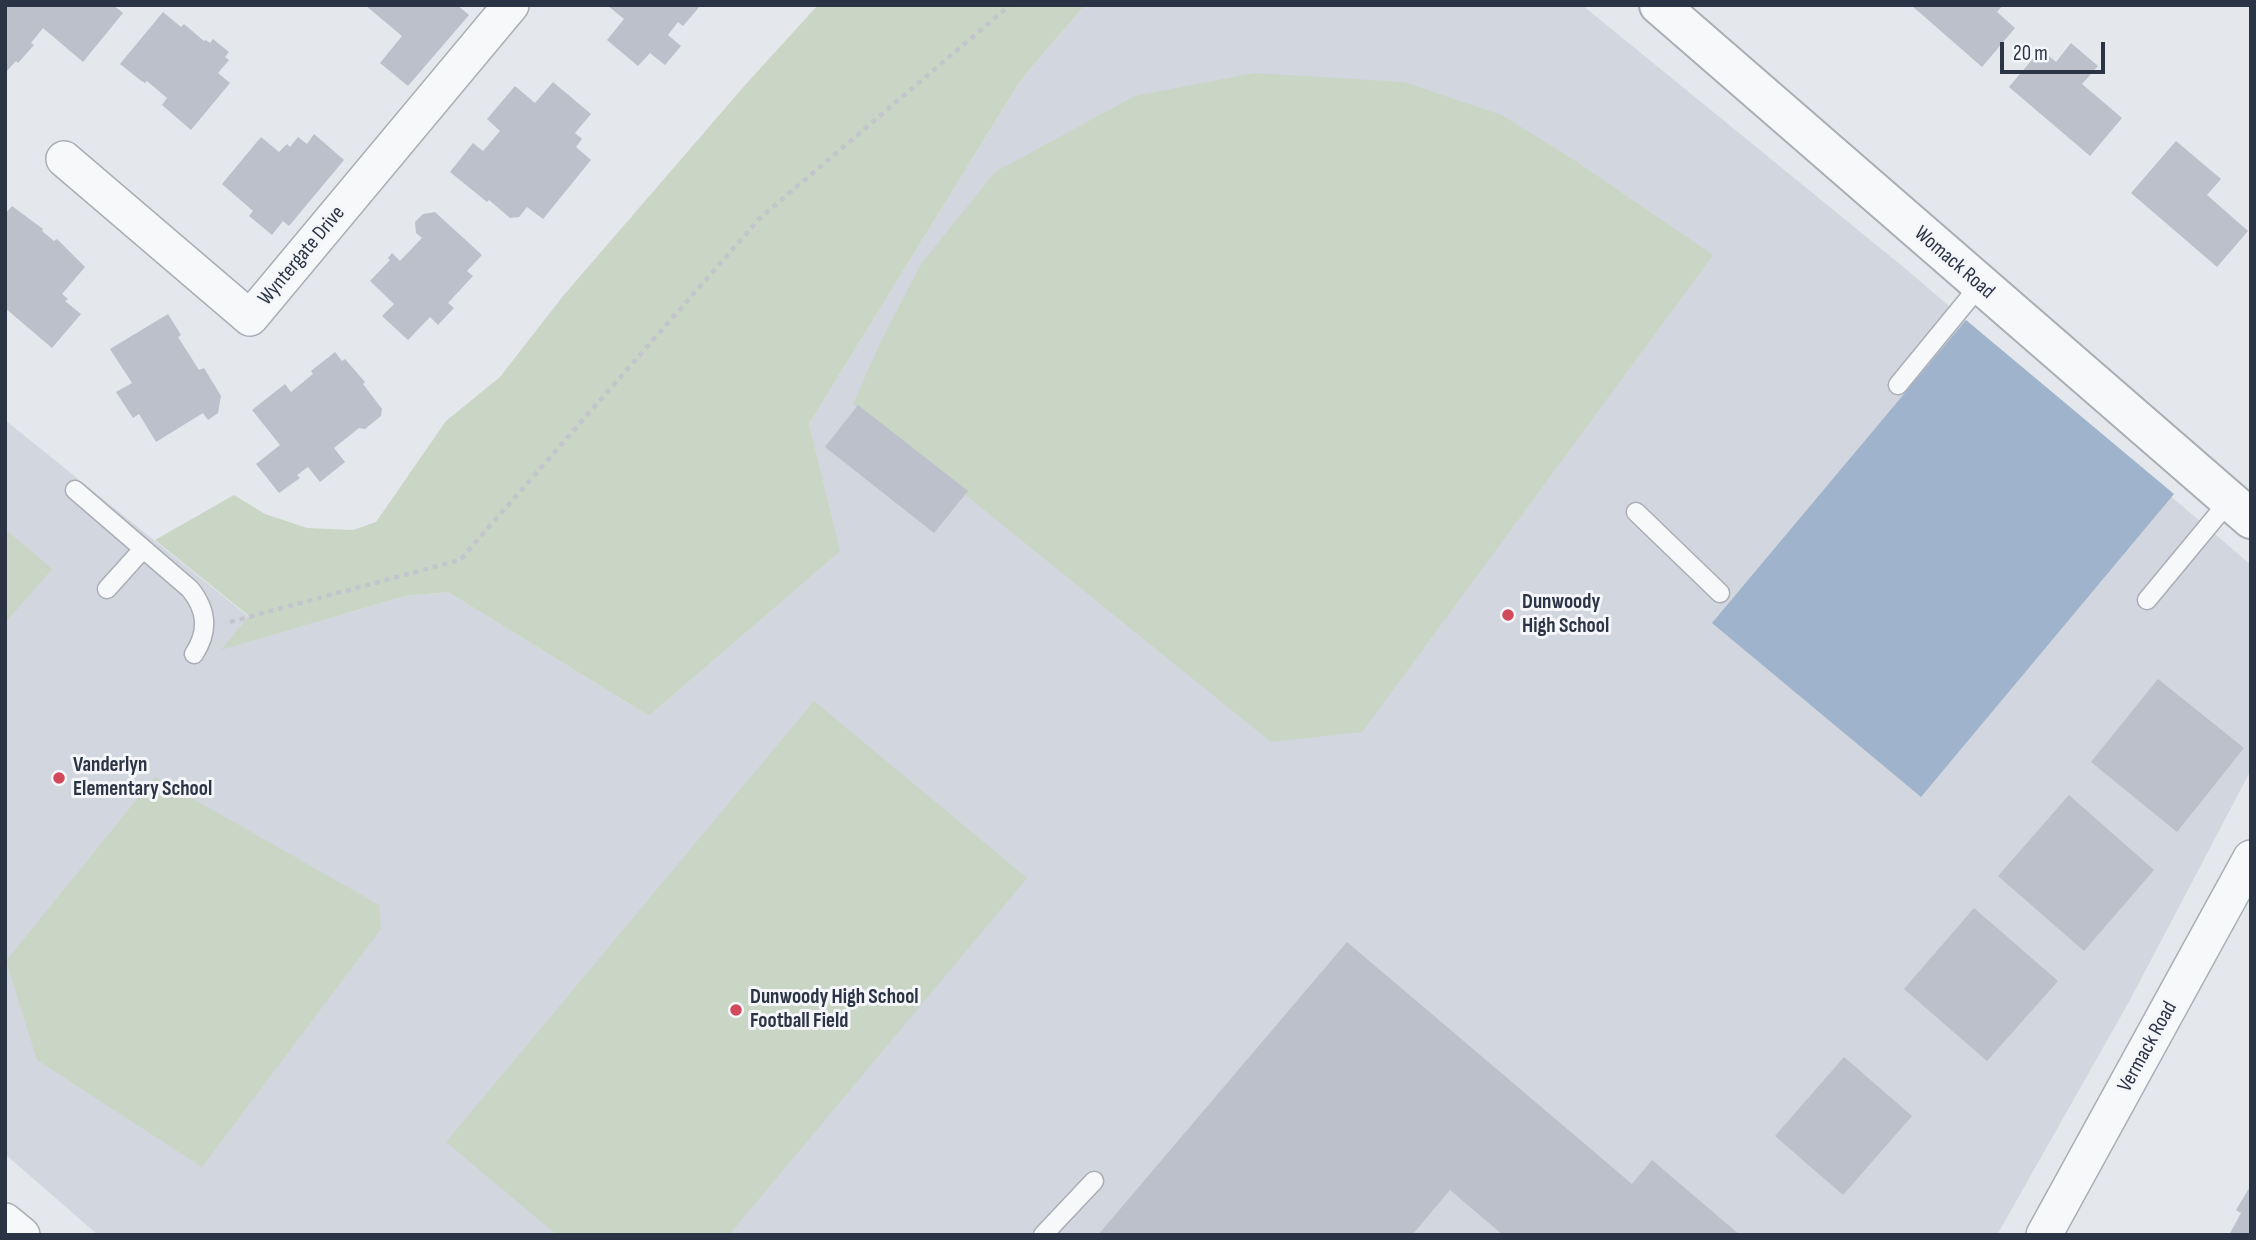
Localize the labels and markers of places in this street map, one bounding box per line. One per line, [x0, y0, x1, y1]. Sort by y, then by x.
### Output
place label: Dunwoody High School [1522, 590, 1609, 640]
marker: Dunwoody High School [1500, 607, 1516, 623]
place label: Vanderlyn Elementary School [73, 753, 212, 803]
marker: Vanderlyn Elementary School [51, 770, 67, 786]
place label: Dunwoody High School Football Field [750, 985, 919, 1035]
marker: Dunwoody High School Football Field [728, 1002, 744, 1018]

